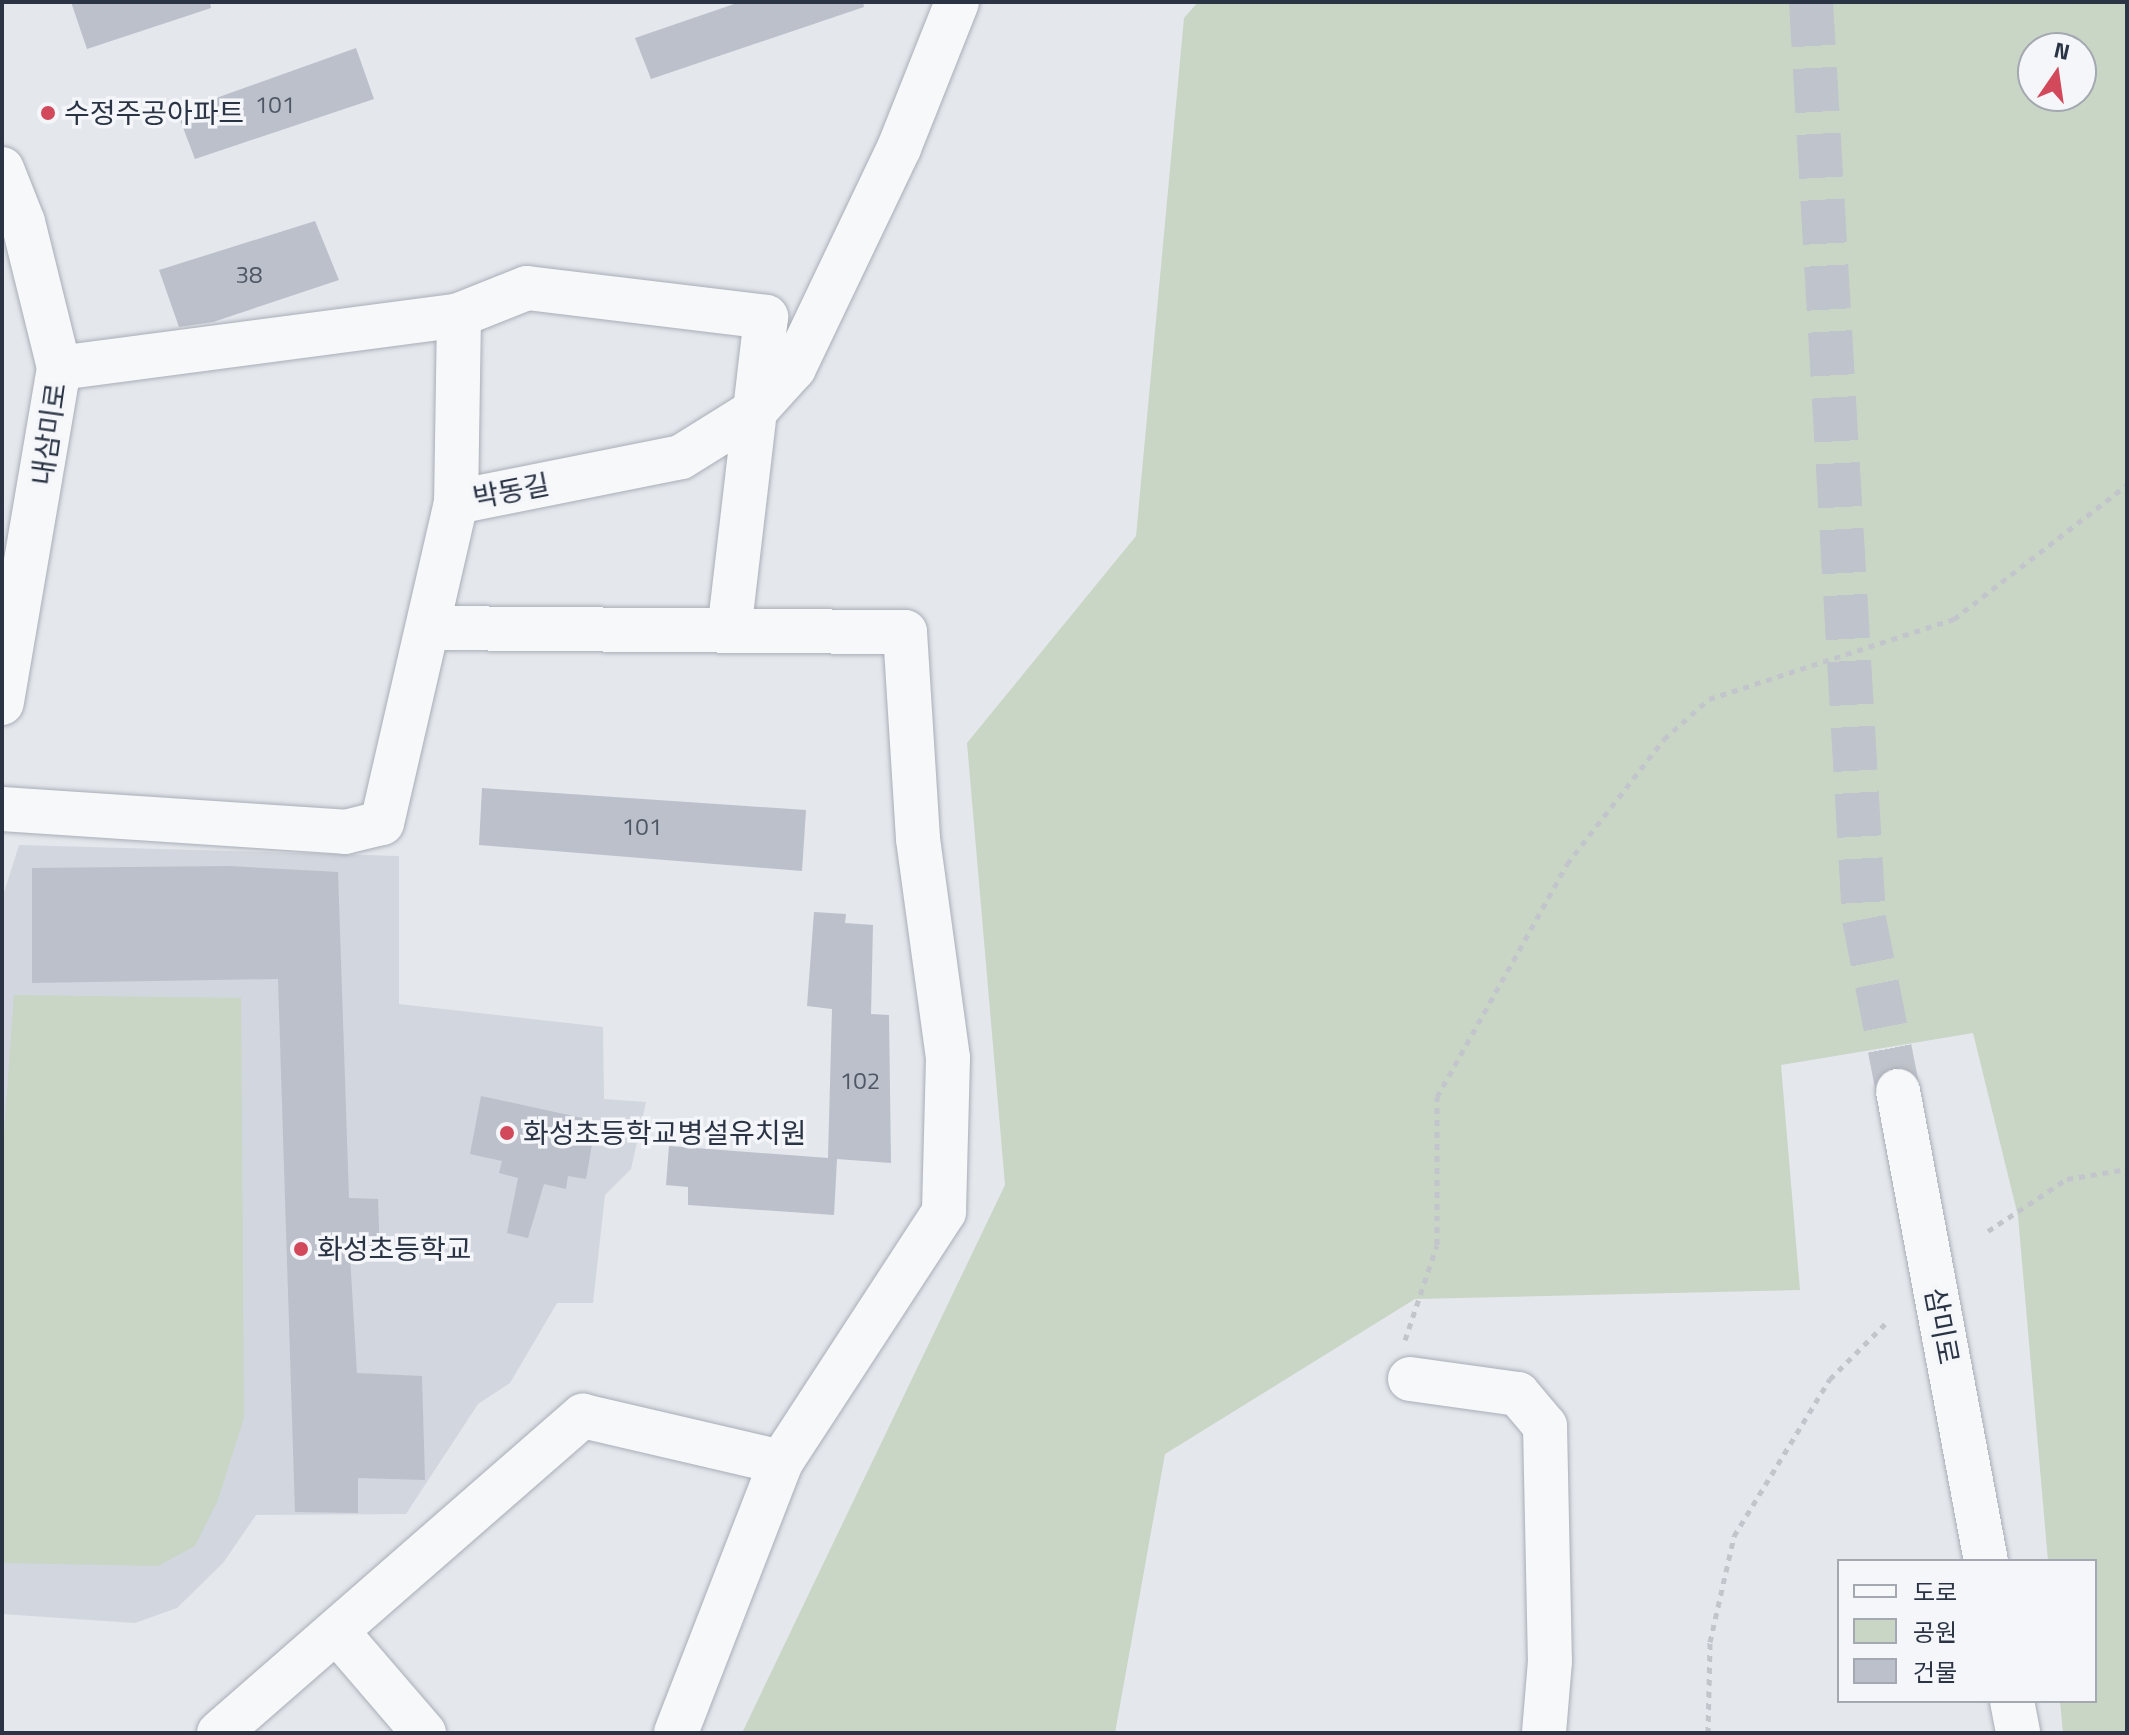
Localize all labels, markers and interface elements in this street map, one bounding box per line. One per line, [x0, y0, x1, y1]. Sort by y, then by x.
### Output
north arrow [2017, 32, 2097, 112]
text: N [2051, 32, 2073, 69]
house number: 101 [255, 91, 295, 119]
place label: 수정주공아파트 [64, 96, 244, 130]
marker: 수정주공아파트 [39, 104, 57, 122]
house number: 38 [236, 261, 262, 289]
street label: 내삼미로 [25, 381, 73, 487]
street label: 박동길 [470, 467, 552, 515]
house number: 101 [622, 813, 662, 841]
house number: 102 [840, 1067, 880, 1095]
place label: 화성초등학교병설유치원 [523, 1116, 806, 1150]
marker: 화성초등학교병설유치원 [498, 1124, 516, 1142]
place label: 화성초등학교 [317, 1232, 472, 1266]
marker: 화성초등학교 [292, 1240, 310, 1258]
street label: 삼미로 [1918, 1285, 1966, 1367]
legend [1837, 1559, 2097, 1703]
text: 도로 [1913, 1574, 1957, 1610]
text: 공원 [1913, 1614, 1957, 1650]
text: 건물 [1913, 1654, 1957, 1690]

